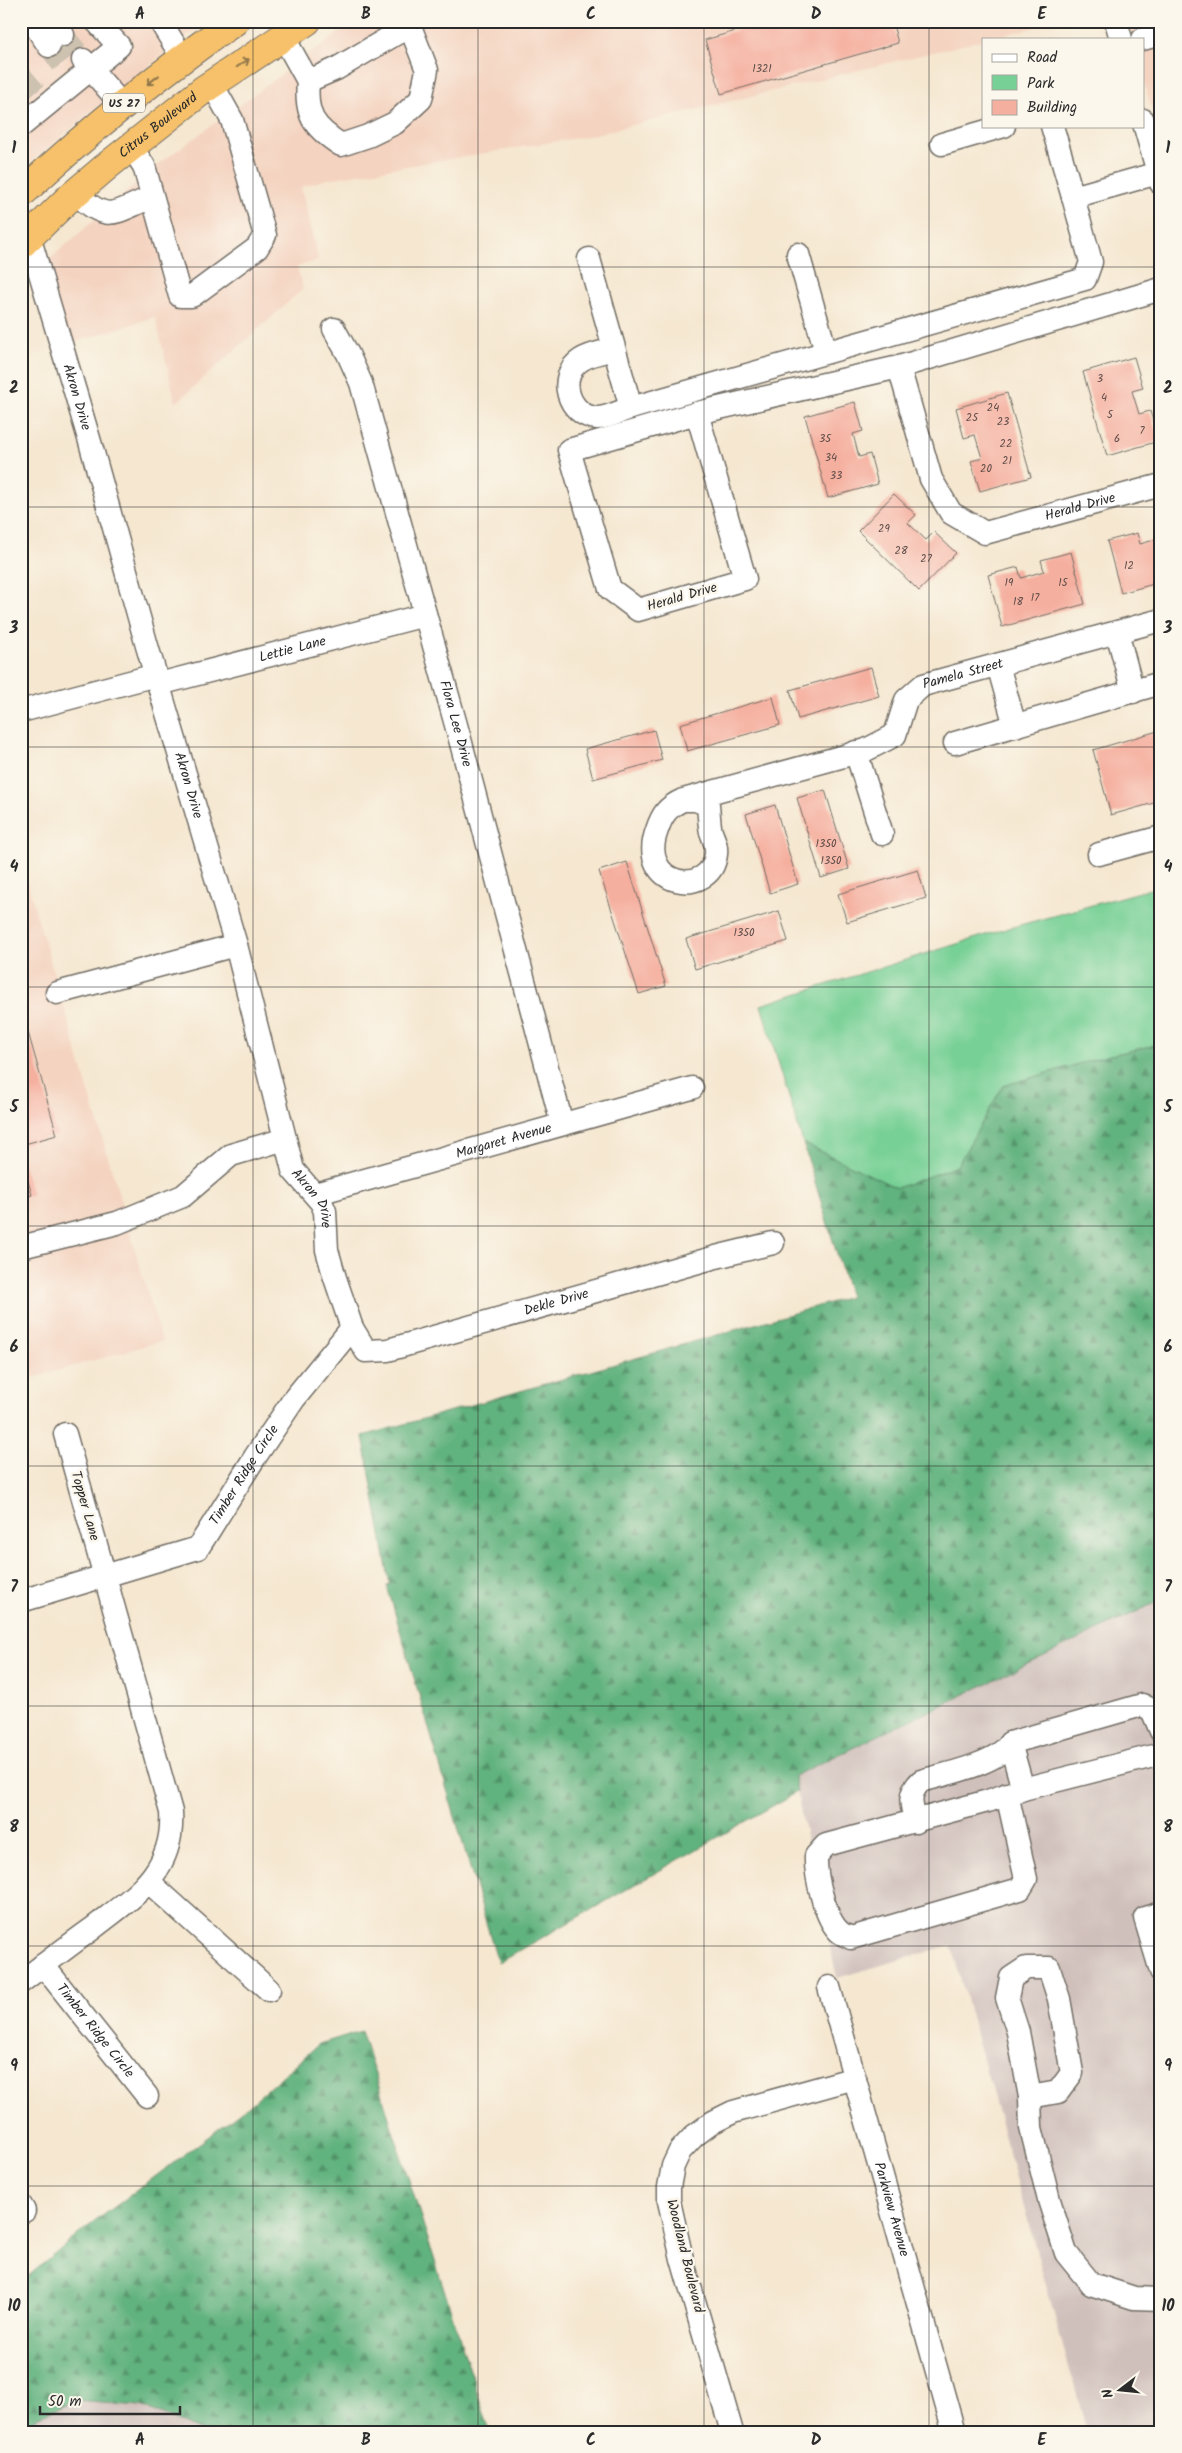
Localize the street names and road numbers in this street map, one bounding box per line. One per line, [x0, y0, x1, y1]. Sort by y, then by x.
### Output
street label: Citrus Boulevard [114, 87, 203, 164]
road number: US 27 [103, 94, 145, 112]
street label: Akron Drive [56, 361, 97, 434]
street label: Herald Drive [1042, 487, 1119, 527]
street label: Herald Drive [644, 576, 720, 618]
street label: Lettie Lane [257, 630, 329, 669]
street label: Pamela Street [920, 652, 1006, 696]
street label: Flora Lee Drive [433, 678, 478, 770]
street label: Akron Drive [168, 749, 209, 822]
street label: Margaret Avenue [453, 1117, 555, 1165]
street label: Akron Drive [285, 1164, 337, 1229]
street label: Dekle Drive [521, 1282, 592, 1322]
street label: Timber Ridge Circle [204, 1420, 285, 1530]
street label: Topper Lane [65, 1468, 106, 1544]
street label: Timber Ridge Circle [51, 1979, 140, 2083]
street label: Parkview Avenue [868, 2160, 915, 2260]
street label: Woodland Boulevard [660, 2197, 710, 2316]

